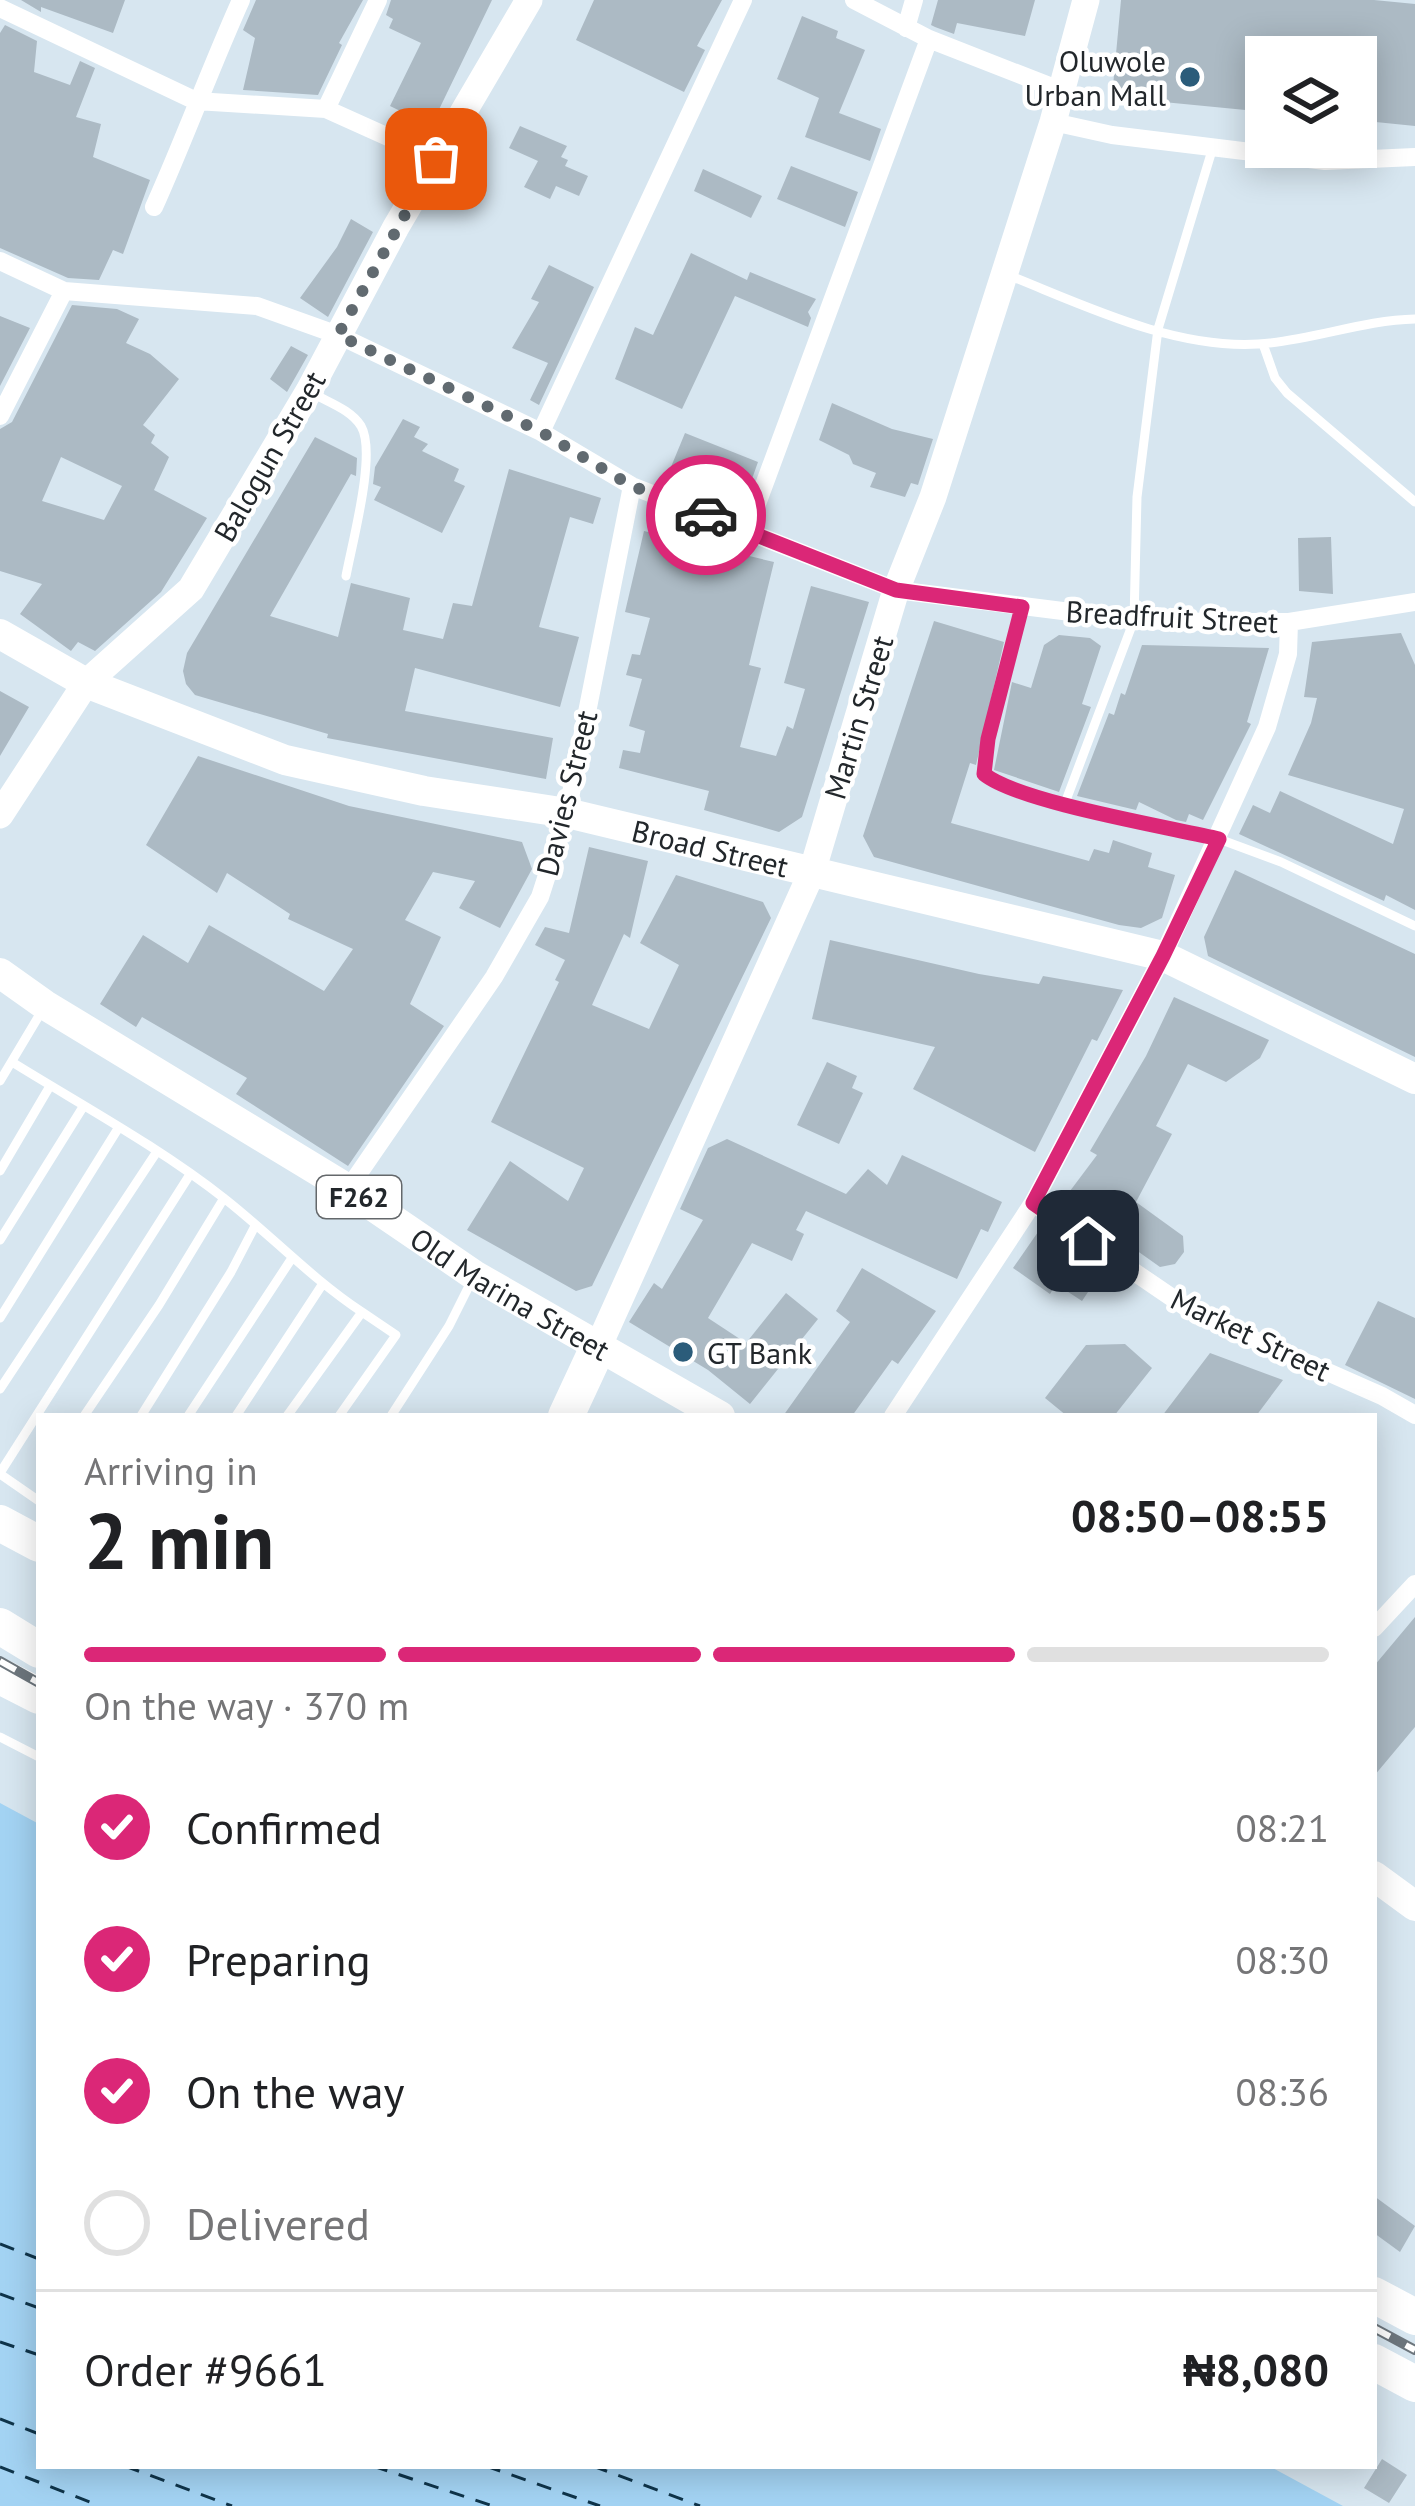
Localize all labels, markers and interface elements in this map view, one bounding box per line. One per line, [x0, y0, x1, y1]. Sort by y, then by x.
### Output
map controls [1245, 36, 1377, 168]
button: layers [1245, 36, 1377, 168]
place label: Oluwole Urban Mall [1025, 41, 1166, 114]
marker: Oluwole Urban Mall [1177, 64, 1203, 90]
pin [385, 108, 487, 210]
icon: bag [403, 126, 469, 192]
street label: Balogun Street [204, 364, 334, 548]
courier [646, 455, 766, 575]
icon: car [673, 482, 739, 548]
street label: Breadfruit Street [1065, 591, 1279, 641]
street label: Martin Street [815, 631, 901, 803]
street label: Davies Street [527, 706, 605, 880]
street label: Broad Street [628, 810, 793, 885]
road number: F262 [317, 1176, 401, 1218]
pin [1037, 1190, 1139, 1292]
icon: home [1055, 1208, 1121, 1274]
street label: Old Marina Street [403, 1218, 617, 1368]
street label: Market Street [1165, 1279, 1337, 1389]
place label: GT Bank [707, 1333, 813, 1372]
marker: GT Bank [670, 1339, 696, 1365]
text: Arriving in [84, 1445, 258, 1496]
text: 08:50–08:55 [1071, 1486, 1329, 1544]
text: 2 min [84, 1490, 274, 1591]
text: On the way · 370 m [84, 1680, 409, 1731]
icon: check [84, 1794, 150, 1860]
text: Confirmed [186, 1798, 382, 1856]
text: 08:21 [1235, 1802, 1329, 1853]
icon: check [84, 1926, 150, 1992]
text: Preparing [186, 1930, 371, 1988]
text: 08:30 [1235, 1934, 1329, 1985]
icon: check [84, 2058, 150, 2124]
text: On the way [186, 2062, 405, 2120]
text: 08:36 [1235, 2066, 1329, 2117]
text: Delivered [186, 2194, 370, 2252]
text: Order #9661 [84, 2340, 327, 2398]
text: ₦8,080 [1183, 2340, 1329, 2398]

